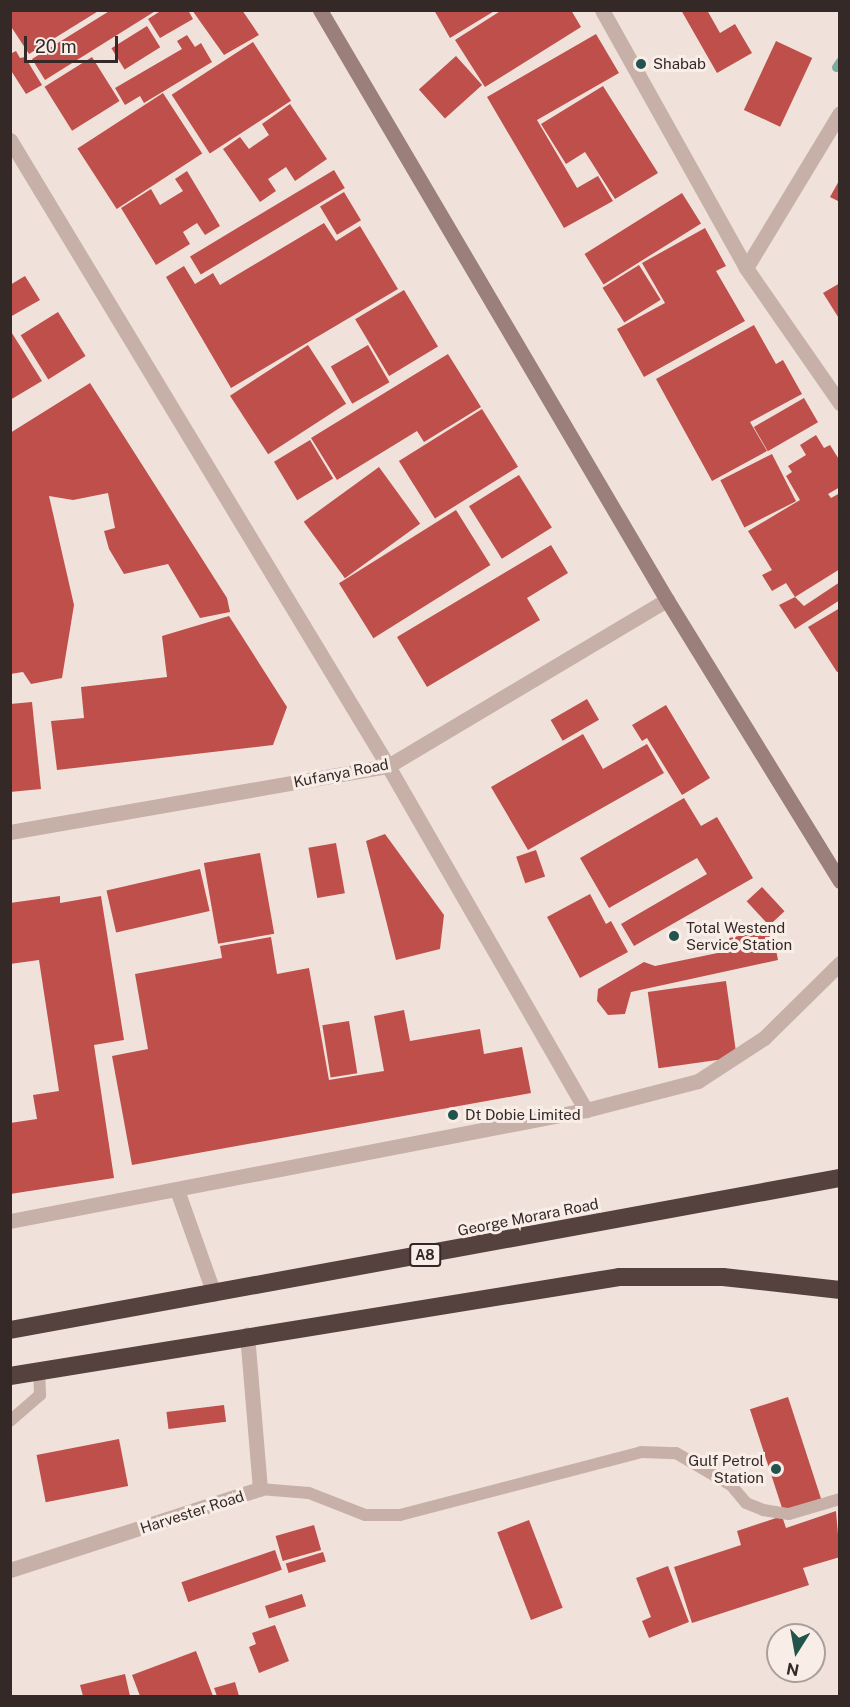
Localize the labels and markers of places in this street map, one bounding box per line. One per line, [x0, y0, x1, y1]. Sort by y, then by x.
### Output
place label: Shabab [653, 55, 706, 73]
marker: Shabab [634, 57, 648, 71]
place label: Total Westend Service Station [686, 918, 792, 953]
marker: Total Westend Service Station [667, 929, 681, 943]
place label: Dt Dobie Limited [465, 1106, 581, 1124]
marker: Dt Dobie Limited [446, 1108, 460, 1122]
place label: Gulf Petrol Station [688, 1451, 764, 1486]
marker: Gulf Petrol Station [769, 1462, 783, 1476]

